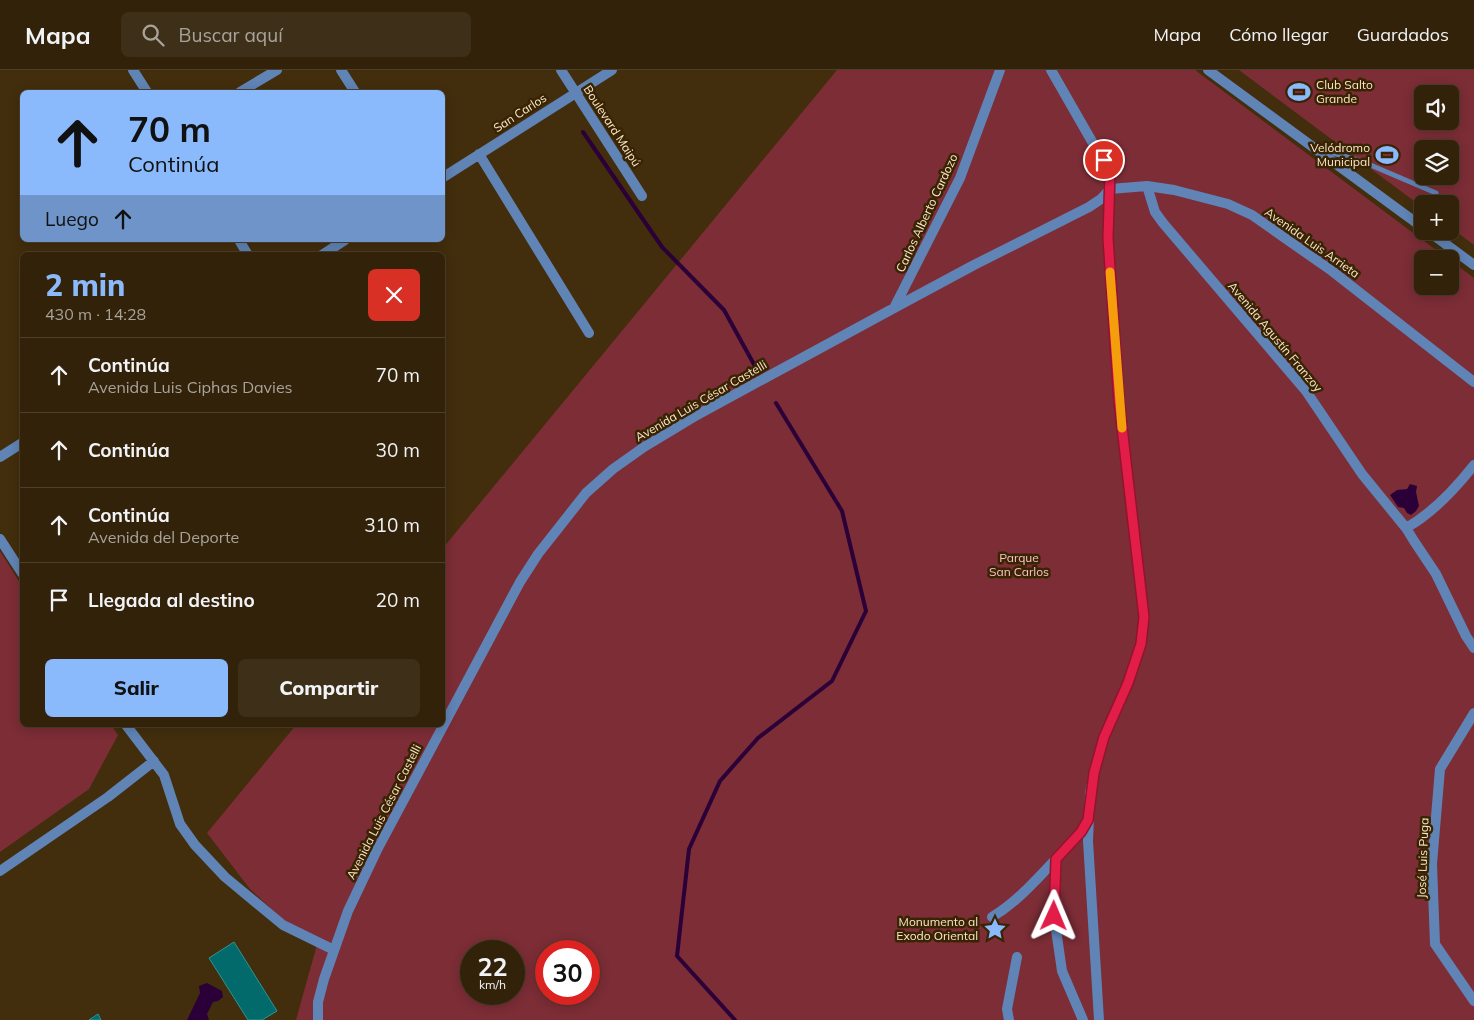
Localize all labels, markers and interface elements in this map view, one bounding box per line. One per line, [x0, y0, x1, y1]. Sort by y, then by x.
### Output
search box [121, 12, 471, 57]
text: Mapa [25, 20, 91, 50]
icon: search [139, 21, 167, 49]
text: Buscar aquí [179, 23, 283, 47]
text: Mapa [1153, 23, 1201, 46]
text: Cómo llegar [1229, 23, 1329, 46]
text: Guardados [1357, 23, 1449, 46]
place label: Club Salto Grande [1316, 77, 1373, 106]
sports icon: Club Salto Grande [1286, 79, 1312, 105]
street label: Boulevard Maipú [581, 82, 644, 169]
map controls [1414, 85, 1459, 295]
button: sound [1414, 85, 1459, 130]
street label: San Carlos [490, 90, 549, 135]
text: 70 m [128, 107, 211, 151]
icon: ahead [45, 110, 110, 175]
pin [1083, 139, 1125, 181]
place label: Velódromo Municipal [1310, 140, 1370, 169]
button: layers [1414, 140, 1459, 185]
sports icon: Velódromo Municipal [1374, 142, 1400, 168]
icon: arrive [1090, 146, 1118, 174]
text: Continúa [128, 150, 219, 178]
street label: Carlos Alberto Cardozo [892, 151, 961, 274]
button: + [1414, 195, 1459, 240]
street label: Avenida Luis Arrieta [1262, 204, 1363, 281]
icon: ahead [109, 205, 137, 233]
text: Luego [45, 207, 99, 231]
button: − [1414, 250, 1459, 295]
text: 2 min [45, 266, 125, 304]
button: close [368, 269, 420, 321]
street label: Avenida Agustín Franzoy [1225, 279, 1326, 395]
text: 430 m · 14:28 [45, 304, 146, 324]
text: Continúa [88, 353, 170, 377]
street label: Avenida Luis César Castelli [632, 357, 769, 444]
icon: ahead [45, 361, 73, 389]
text: 70 m [376, 363, 420, 387]
text: Avenida Luis Ciphas Davies [88, 377, 293, 397]
icon: ahead [45, 436, 73, 464]
text: Continúa [88, 438, 170, 462]
text: 30 m [376, 438, 420, 462]
text: Continúa [88, 503, 170, 527]
icon: ahead [45, 511, 73, 539]
text: 310 m [364, 513, 420, 537]
text: Avenida del Deporte [88, 527, 239, 547]
park label: Parque San Carlos [989, 550, 1049, 579]
icon: arrive [45, 586, 73, 614]
text: Llegada al destino [88, 588, 255, 612]
text: 20 m [376, 588, 420, 612]
button: Salir [45, 659, 228, 717]
button: Compartir [238, 659, 420, 717]
street label: Avenida Luis César Castelli [343, 742, 424, 882]
street label: José Luis Puga [1414, 817, 1431, 899]
position arrow [1027, 889, 1079, 941]
place label: Monumento al Exodo Oriental [896, 914, 978, 943]
place icon: Monumento al Exodo Oriental [982, 916, 1008, 942]
speed limit sign: 30 [535, 940, 600, 1005]
text: 22 [477, 951, 508, 982]
text: km/h [479, 977, 506, 992]

